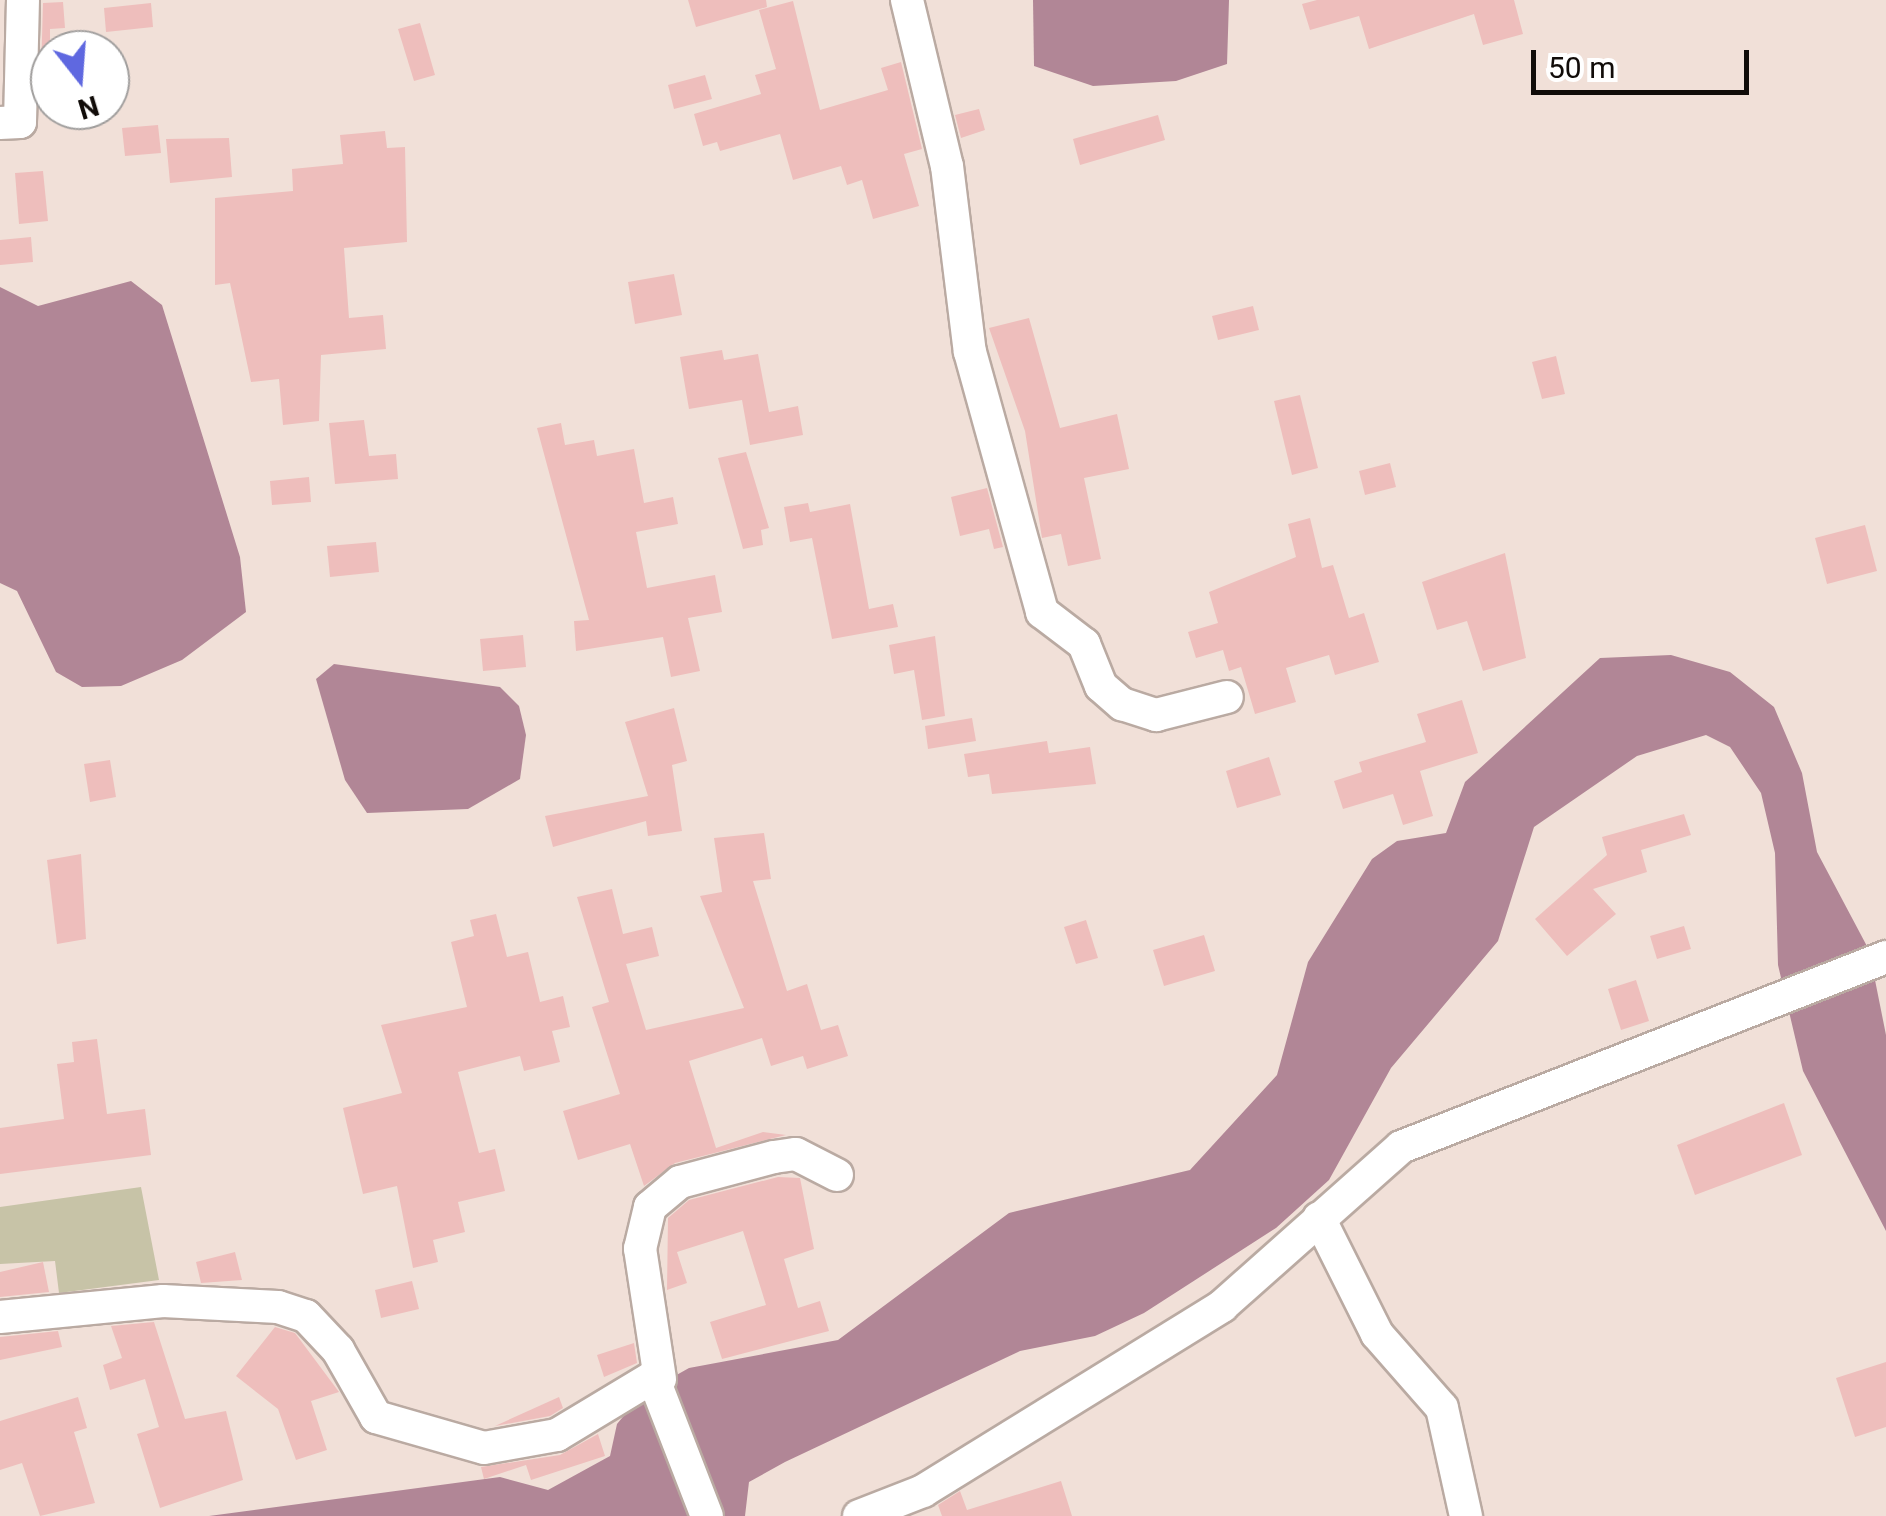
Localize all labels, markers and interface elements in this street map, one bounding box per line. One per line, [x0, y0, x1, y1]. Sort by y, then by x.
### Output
north arrow [30, 30, 130, 130]
scale bar [1536, 30, 1754, 92]
text: 50 m [1548, 50, 1615, 85]
text: N [74, 89, 103, 126]

